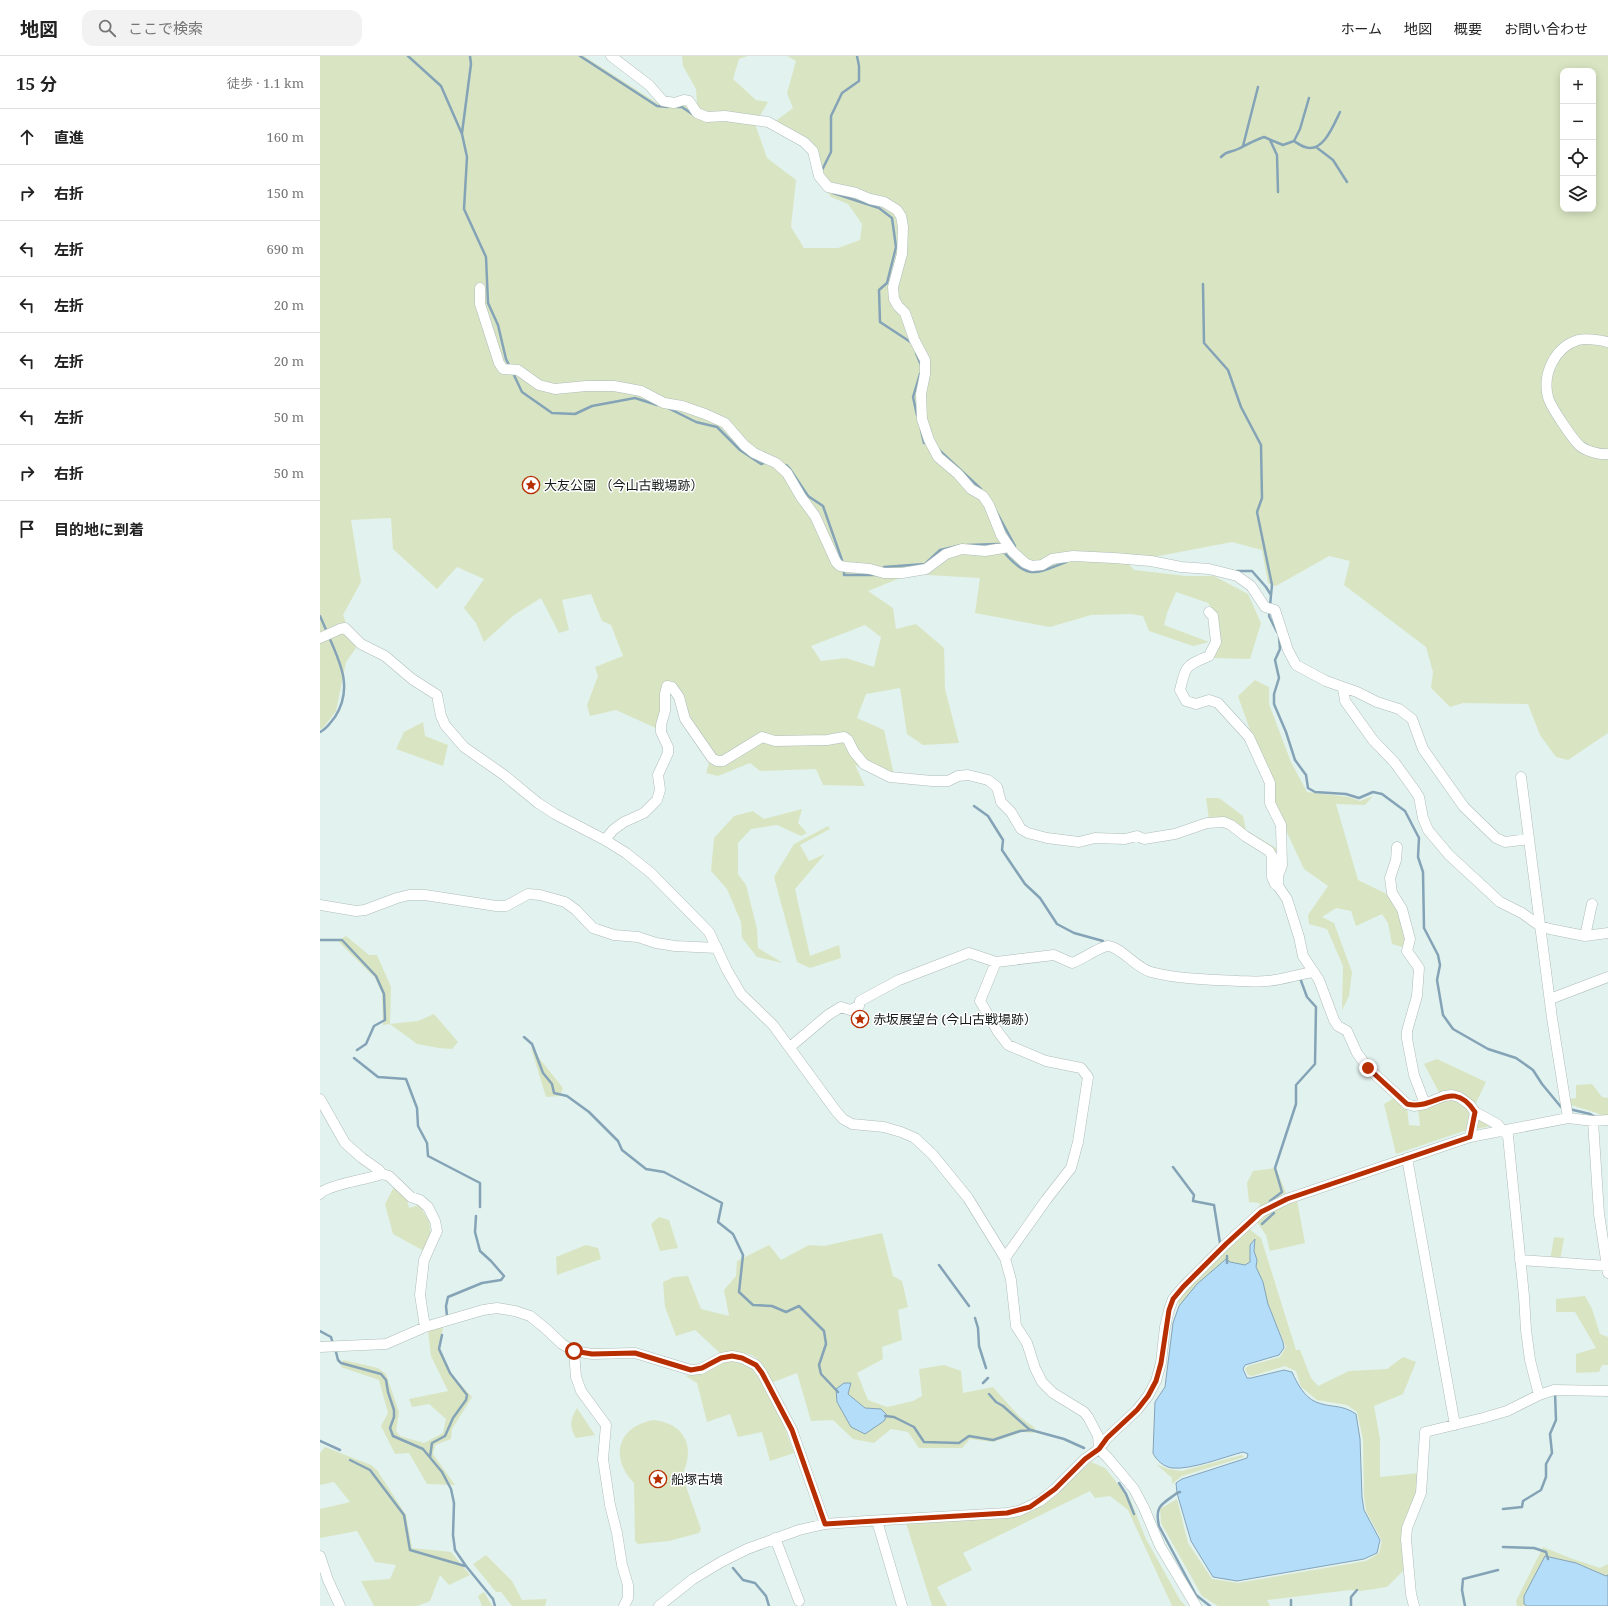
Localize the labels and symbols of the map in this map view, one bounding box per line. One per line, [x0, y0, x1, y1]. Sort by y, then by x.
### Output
place icon: 大友公園 （今山古戦場跡） [521, 475, 541, 495]
place label: 大友公園 （今山古戦場跡） [544, 476, 703, 494]
place icon: 赤坂展望台 (今山古戦場跡） [850, 1009, 870, 1029]
place label: 赤坂展望台 (今山古戦場跡） [873, 1010, 1037, 1028]
route end [1359, 1059, 1377, 1077]
route start [565, 1342, 583, 1360]
place icon: 船塚古墳 [648, 1469, 668, 1489]
place label: 船塚古墳 [671, 1470, 723, 1488]

